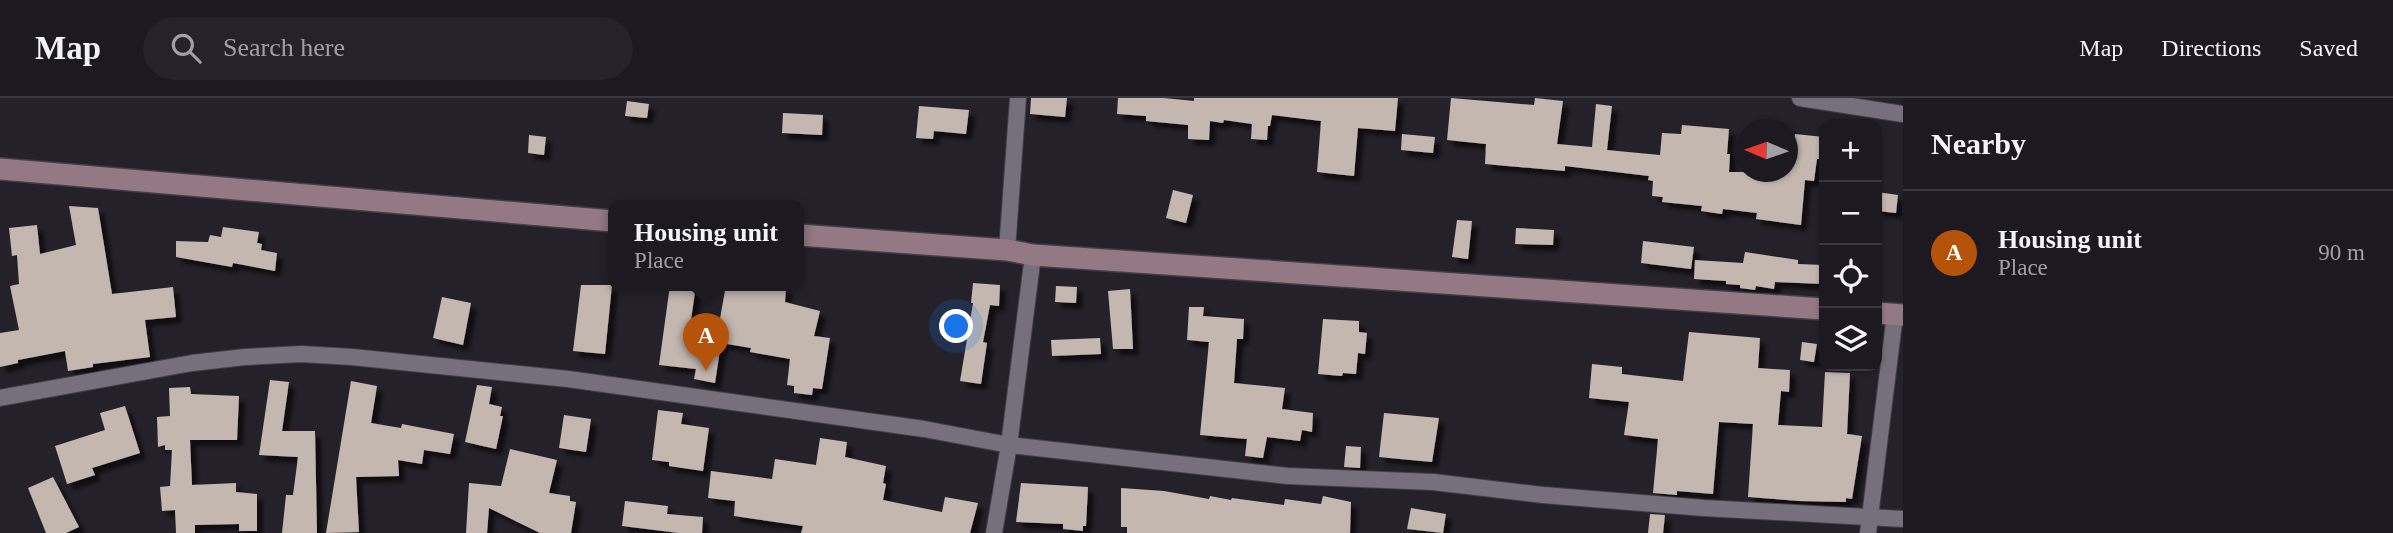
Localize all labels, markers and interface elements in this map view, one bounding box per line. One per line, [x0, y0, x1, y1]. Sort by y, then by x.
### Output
search box [143, 17, 633, 80]
icon: search [167, 29, 205, 67]
text: Map [35, 30, 101, 66]
text: Search here [223, 33, 345, 62]
text: Map [2079, 35, 2123, 61]
text: Directions [2161, 35, 2261, 61]
text: Saved [2299, 35, 2358, 61]
north arrow [1735, 119, 1798, 182]
map controls [1819, 119, 1882, 371]
button: + [1819, 119, 1882, 182]
text: Nearby [1931, 127, 2026, 160]
button: − [1819, 182, 1882, 245]
popup [608, 200, 804, 291]
text: Housing unit [634, 218, 778, 247]
text: Housing unit [1998, 225, 2142, 254]
text: A [1946, 240, 1962, 265]
text: 90 m [2318, 240, 2365, 265]
button: locate [1819, 245, 1882, 308]
text: Place [634, 248, 684, 273]
text: Place [1998, 255, 2048, 280]
button: layers [1819, 308, 1882, 371]
your location [939, 309, 973, 343]
pin: A [683, 313, 729, 371]

